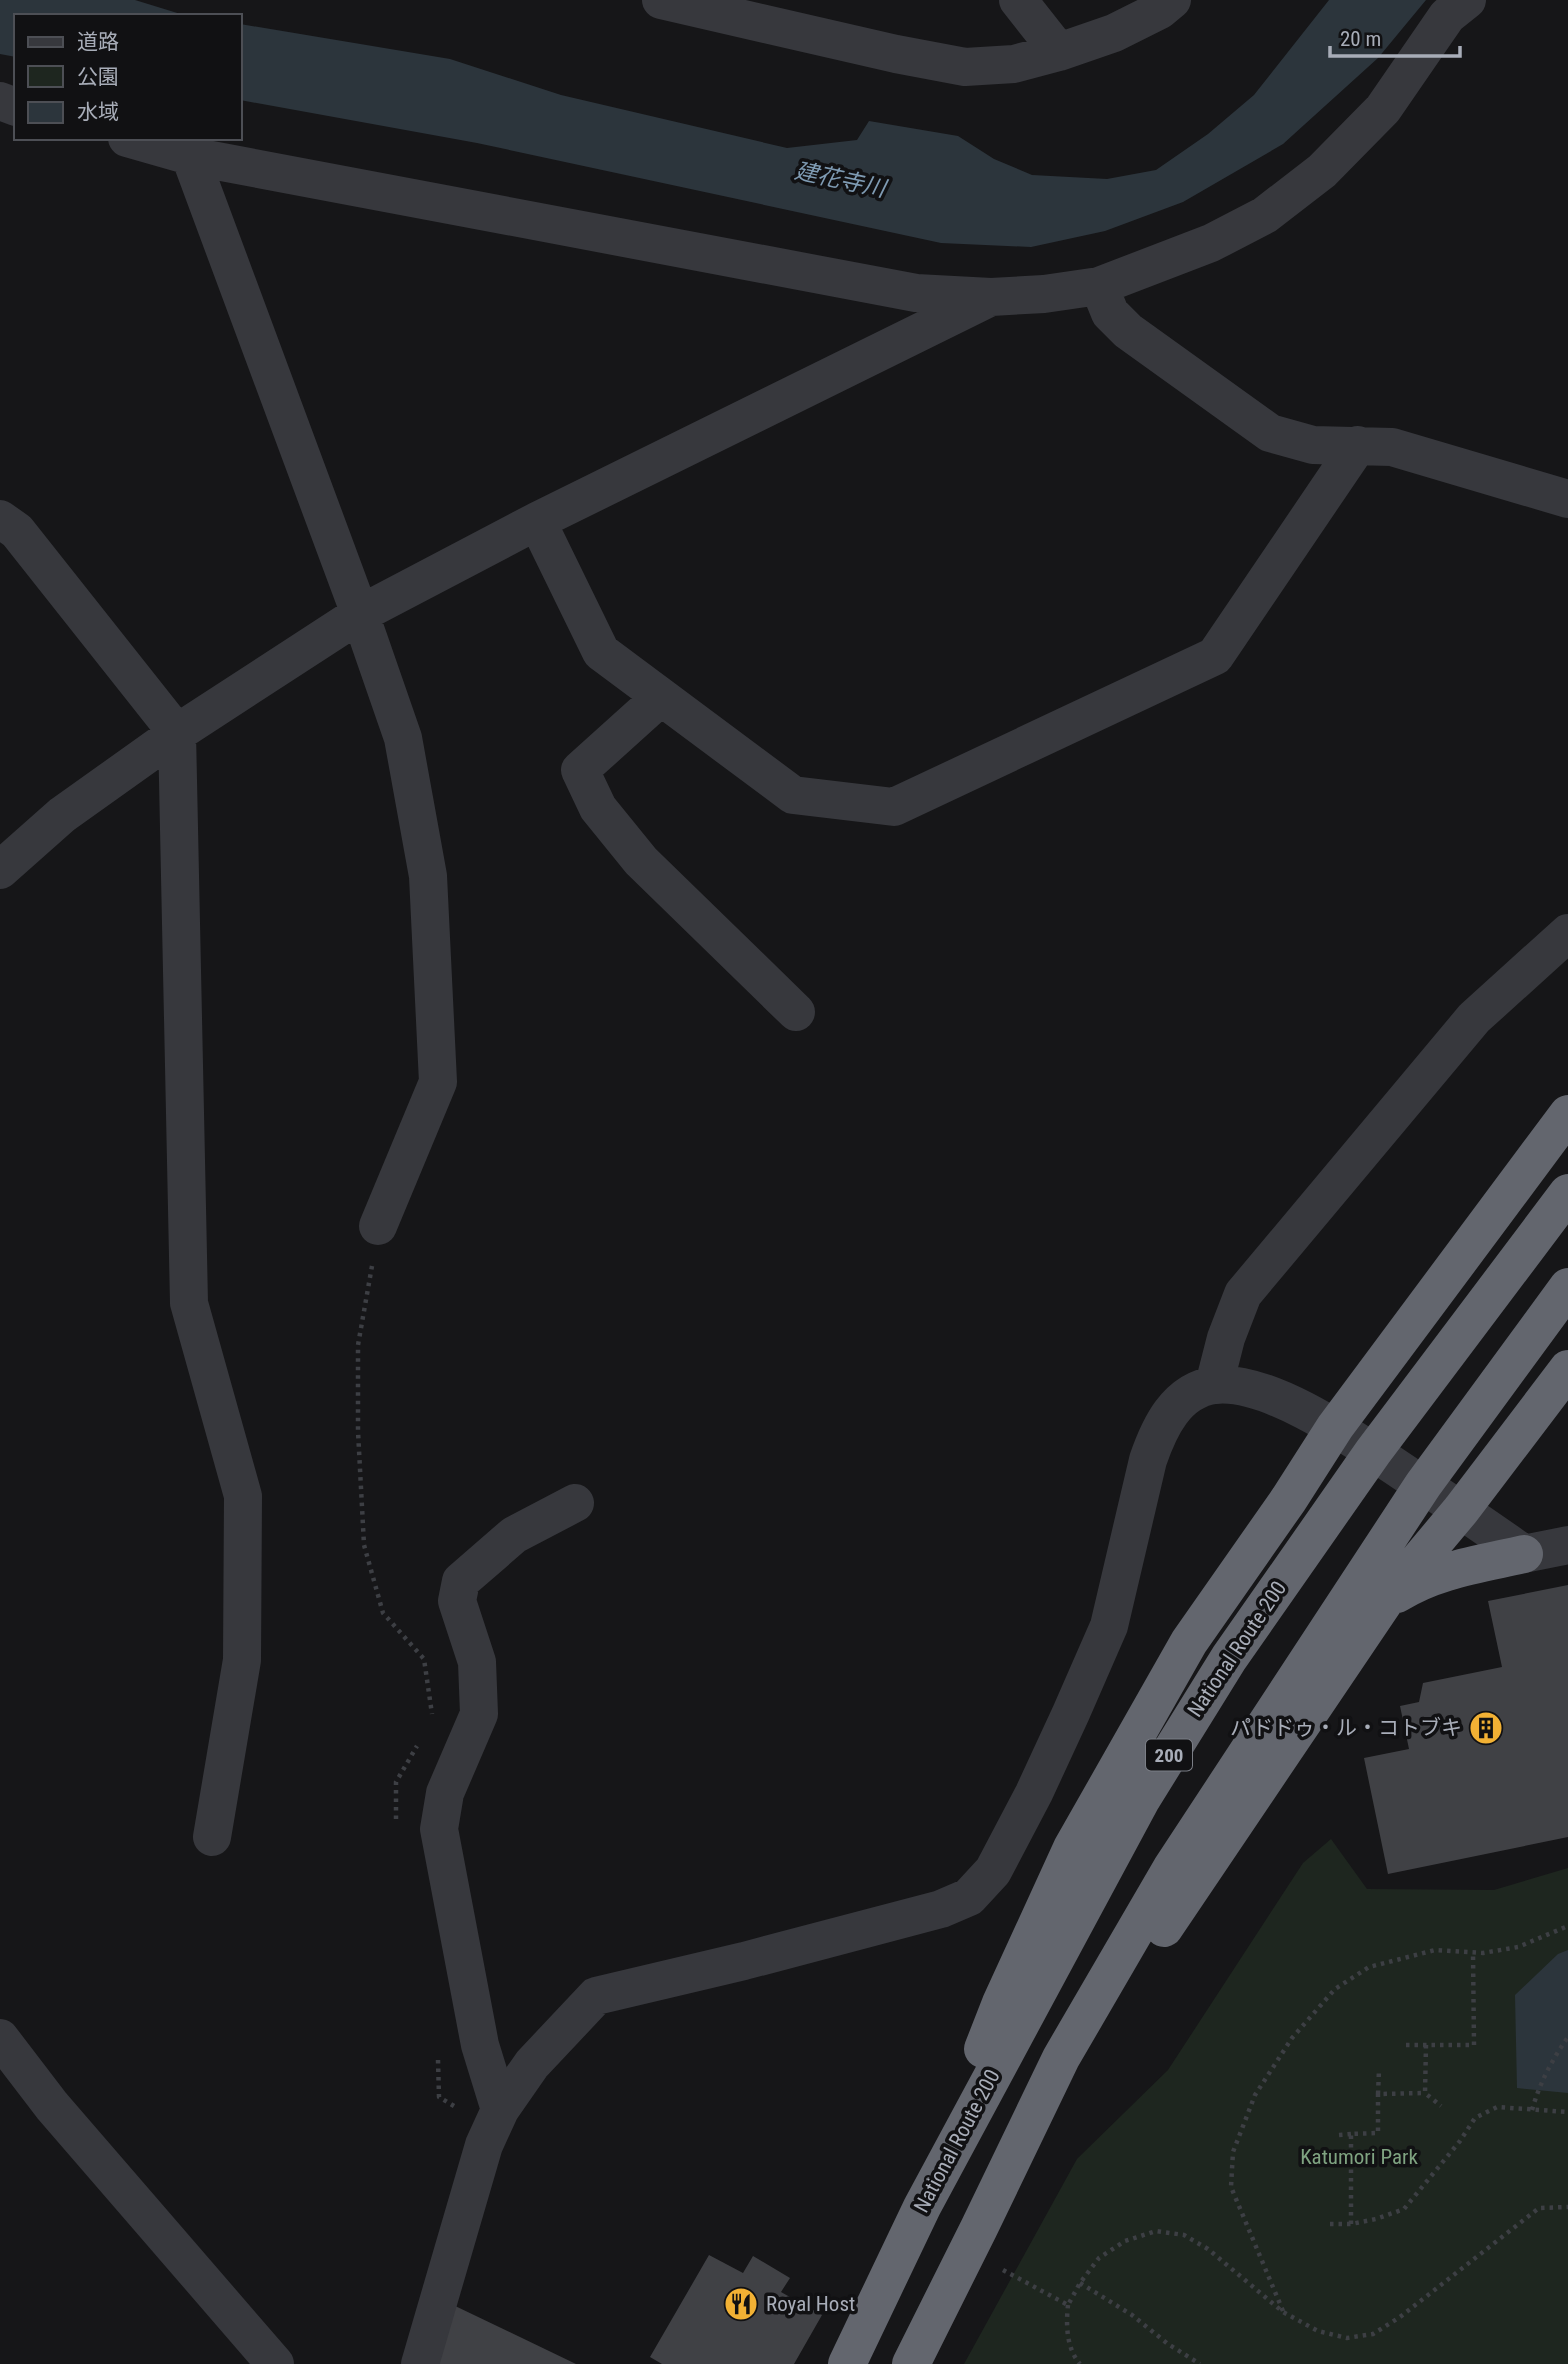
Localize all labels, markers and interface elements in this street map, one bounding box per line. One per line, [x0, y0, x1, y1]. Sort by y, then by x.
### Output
legend [14, 14, 242, 140]
scale bar [1330, 14, 1460, 58]
text: 20 m [1340, 27, 1381, 51]
text: 道路 [77, 30, 119, 54]
text: 公園 [77, 65, 119, 89]
text: 水域 [77, 100, 119, 124]
water label: 建花寺川 [792, 157, 891, 203]
street label: National Route 200 [1183, 1577, 1291, 1721]
building icon: パドドゥ・ル・コトブキ [1467, 1709, 1505, 1747]
place label: パドドゥ・ル・コトブキ [1230, 1716, 1462, 1740]
road number: 200 [1146, 1740, 1192, 1770]
street label: National Route 200 [909, 2065, 1005, 2217]
park label: Katumori Park [1300, 2145, 1418, 2169]
restaurant icon: Royal Host [722, 2285, 760, 2323]
place label: Royal Host [766, 2292, 855, 2316]

